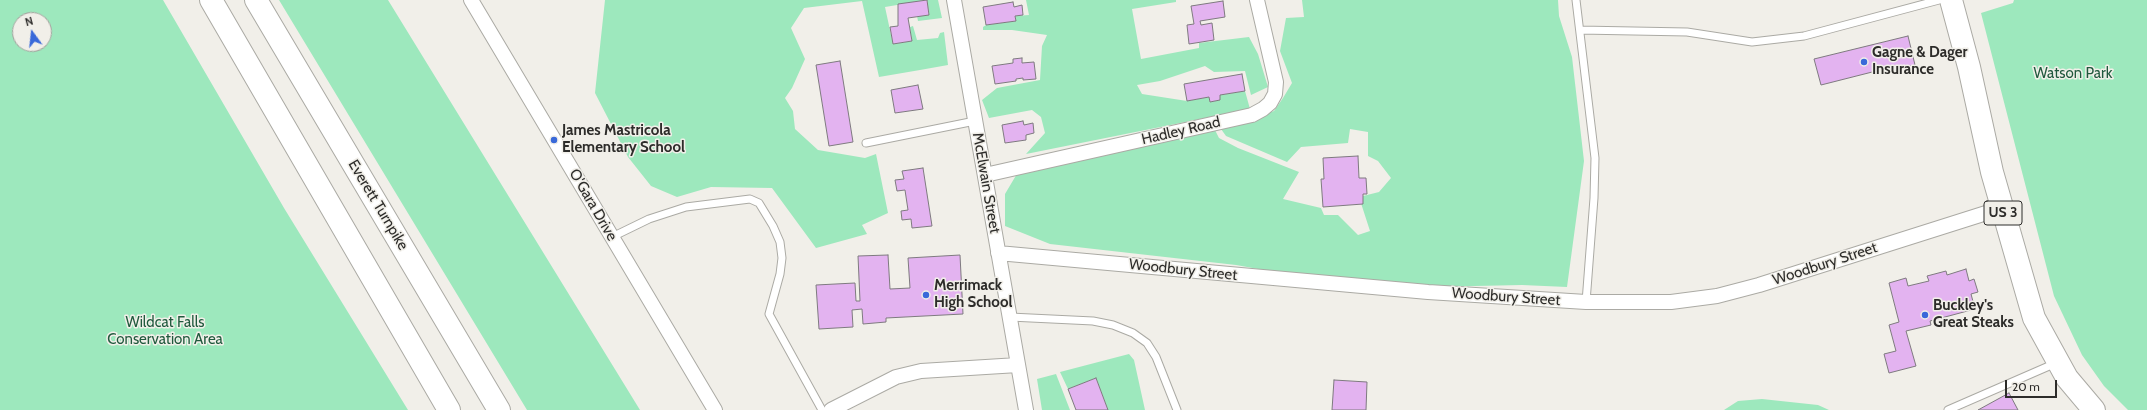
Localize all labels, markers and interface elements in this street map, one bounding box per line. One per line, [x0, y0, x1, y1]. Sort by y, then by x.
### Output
north arrow [12, 12, 52, 52]
text: N [24, 14, 35, 29]
place label: Gagne & Dager Insurance [1872, 44, 1967, 79]
marker: Gagne & Dager Insurance [1859, 57, 1869, 67]
park label: Watson Park [2034, 65, 2112, 83]
street label: Hadley Road [1140, 113, 1222, 149]
place label: James Mastricola Elementary School [562, 122, 685, 157]
street label: McElwain Street [968, 131, 1004, 235]
marker: James Mastricola Elementary School [549, 135, 559, 145]
street label: Everett Turnpike [344, 157, 412, 253]
street label: O'Gara Drive [565, 166, 621, 244]
road number: US 3 [1984, 201, 2022, 225]
street label: Woodbury Street [1770, 239, 1880, 289]
street label: Woodbury Street [1128, 255, 1238, 285]
place label: Merrimack High School [934, 277, 1012, 312]
street label: Woodbury Street [1451, 284, 1561, 310]
marker: Merrimack High School [921, 290, 931, 300]
place label: Buckley's Great Steaks [1933, 297, 2014, 332]
marker: Buckley's Great Steaks [1920, 310, 1930, 320]
park label: Wildcat Falls Conservation Area [107, 314, 223, 349]
scale bar [2007, 372, 2059, 398]
text: 20 m [2012, 379, 2040, 394]

